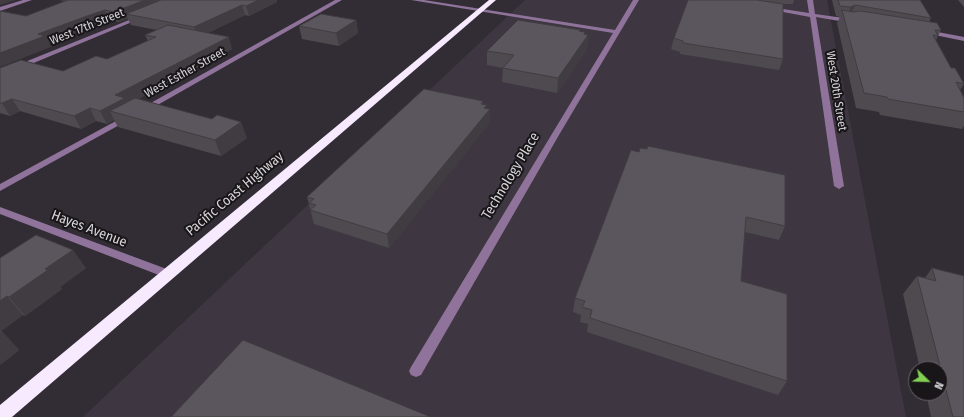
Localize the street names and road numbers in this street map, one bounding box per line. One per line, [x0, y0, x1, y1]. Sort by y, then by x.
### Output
street label: West 17th Street [48, 6, 126, 48]
street label: West Esther Street [142, 45, 228, 101]
street label: West 20th Street [823, 50, 849, 132]
street label: Technology Place [479, 130, 543, 222]
street label: Pacific Coast Highway [183, 148, 287, 240]
street label: Hayes Avenue [49, 207, 129, 251]

